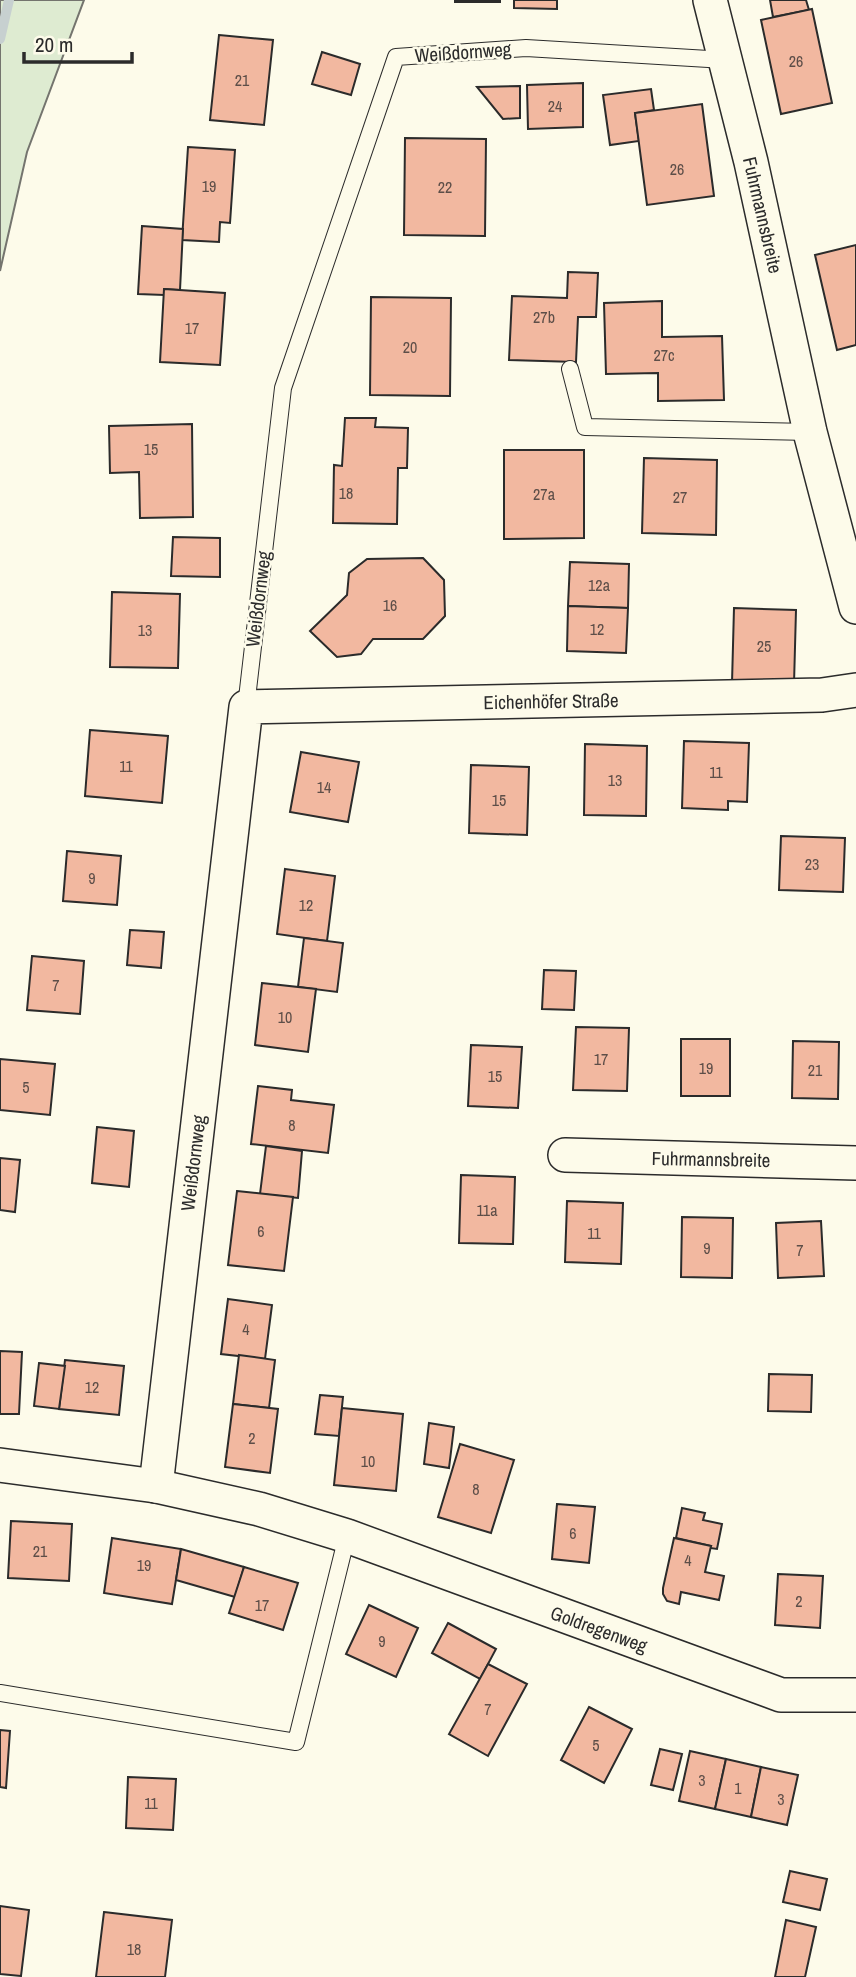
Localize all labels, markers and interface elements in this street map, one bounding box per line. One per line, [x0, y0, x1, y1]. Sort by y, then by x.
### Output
scale bar [24, 21, 133, 65]
text: 20 m [35, 30, 73, 59]
street label: Weißdornweg [414, 36, 512, 68]
house number: 26 [789, 50, 803, 72]
house number: 21 [235, 69, 250, 91]
house number: 24 [548, 95, 562, 117]
street label: Fuhrmannsbreite [737, 154, 789, 276]
house number: 26 [670, 158, 684, 180]
house number: 19 [202, 175, 216, 197]
house number: 22 [438, 176, 452, 198]
house number: 27b [533, 306, 555, 328]
house number: 17 [185, 317, 199, 339]
house number: 20 [403, 336, 417, 358]
house number: 27c [653, 344, 675, 366]
house number: 15 [144, 438, 158, 460]
house number: 18 [339, 482, 353, 504]
house number: 27a [533, 483, 556, 505]
house number: 27 [673, 486, 687, 508]
street label: Weißdornweg [239, 549, 277, 649]
house number: 12a [588, 574, 611, 596]
house number: 16 [383, 594, 397, 616]
house number: 12 [590, 618, 604, 640]
house number: 13 [138, 619, 152, 641]
house number: 25 [757, 635, 771, 657]
street label: Eichenhöfer Straße [483, 687, 619, 715]
house number: 11 [119, 755, 134, 777]
house number: 11 [709, 761, 724, 783]
house number: 13 [608, 769, 622, 791]
house number: 14 [317, 776, 331, 798]
house number: 15 [492, 789, 506, 811]
house number: 23 [805, 853, 819, 875]
house number: 9 [88, 867, 96, 889]
house number: 12 [299, 894, 313, 916]
house number: 7 [52, 974, 60, 996]
house number: 10 [278, 1006, 292, 1028]
house number: 17 [594, 1048, 608, 1070]
house number: 19 [699, 1057, 713, 1079]
house number: 21 [808, 1059, 823, 1081]
house number: 15 [488, 1065, 502, 1087]
house number: 5 [22, 1076, 30, 1098]
street label: Weißdornweg [174, 1113, 212, 1213]
house number: 8 [288, 1114, 296, 1136]
street label: Fuhrmannsbreite [651, 1145, 771, 1173]
house number: 11a [477, 1199, 498, 1221]
house number: 6 [257, 1220, 265, 1242]
house number: 11 [587, 1222, 602, 1244]
house number: 9 [703, 1237, 711, 1259]
house number: 7 [796, 1239, 804, 1261]
house number: 4 [242, 1318, 250, 1340]
house number: 12 [85, 1376, 99, 1398]
house number: 2 [248, 1427, 256, 1449]
house number: 10 [361, 1450, 375, 1472]
house number: 8 [472, 1478, 480, 1500]
house number: 6 [569, 1522, 577, 1544]
house number: 21 [33, 1540, 48, 1562]
house number: 4 [684, 1549, 692, 1571]
house number: 19 [137, 1554, 151, 1576]
house number: 2 [795, 1590, 803, 1612]
house number: 17 [255, 1594, 269, 1616]
street label: Goldregenweg [547, 1599, 651, 1659]
house number: 9 [378, 1630, 386, 1652]
house number: 7 [484, 1698, 492, 1720]
house number: 5 [592, 1734, 600, 1756]
house number: 3 [698, 1769, 706, 1791]
house number: 1 [734, 1777, 742, 1799]
house number: 3 [777, 1788, 785, 1810]
house number: 11 [144, 1792, 159, 1814]
house number: 18 [127, 1938, 141, 1960]

